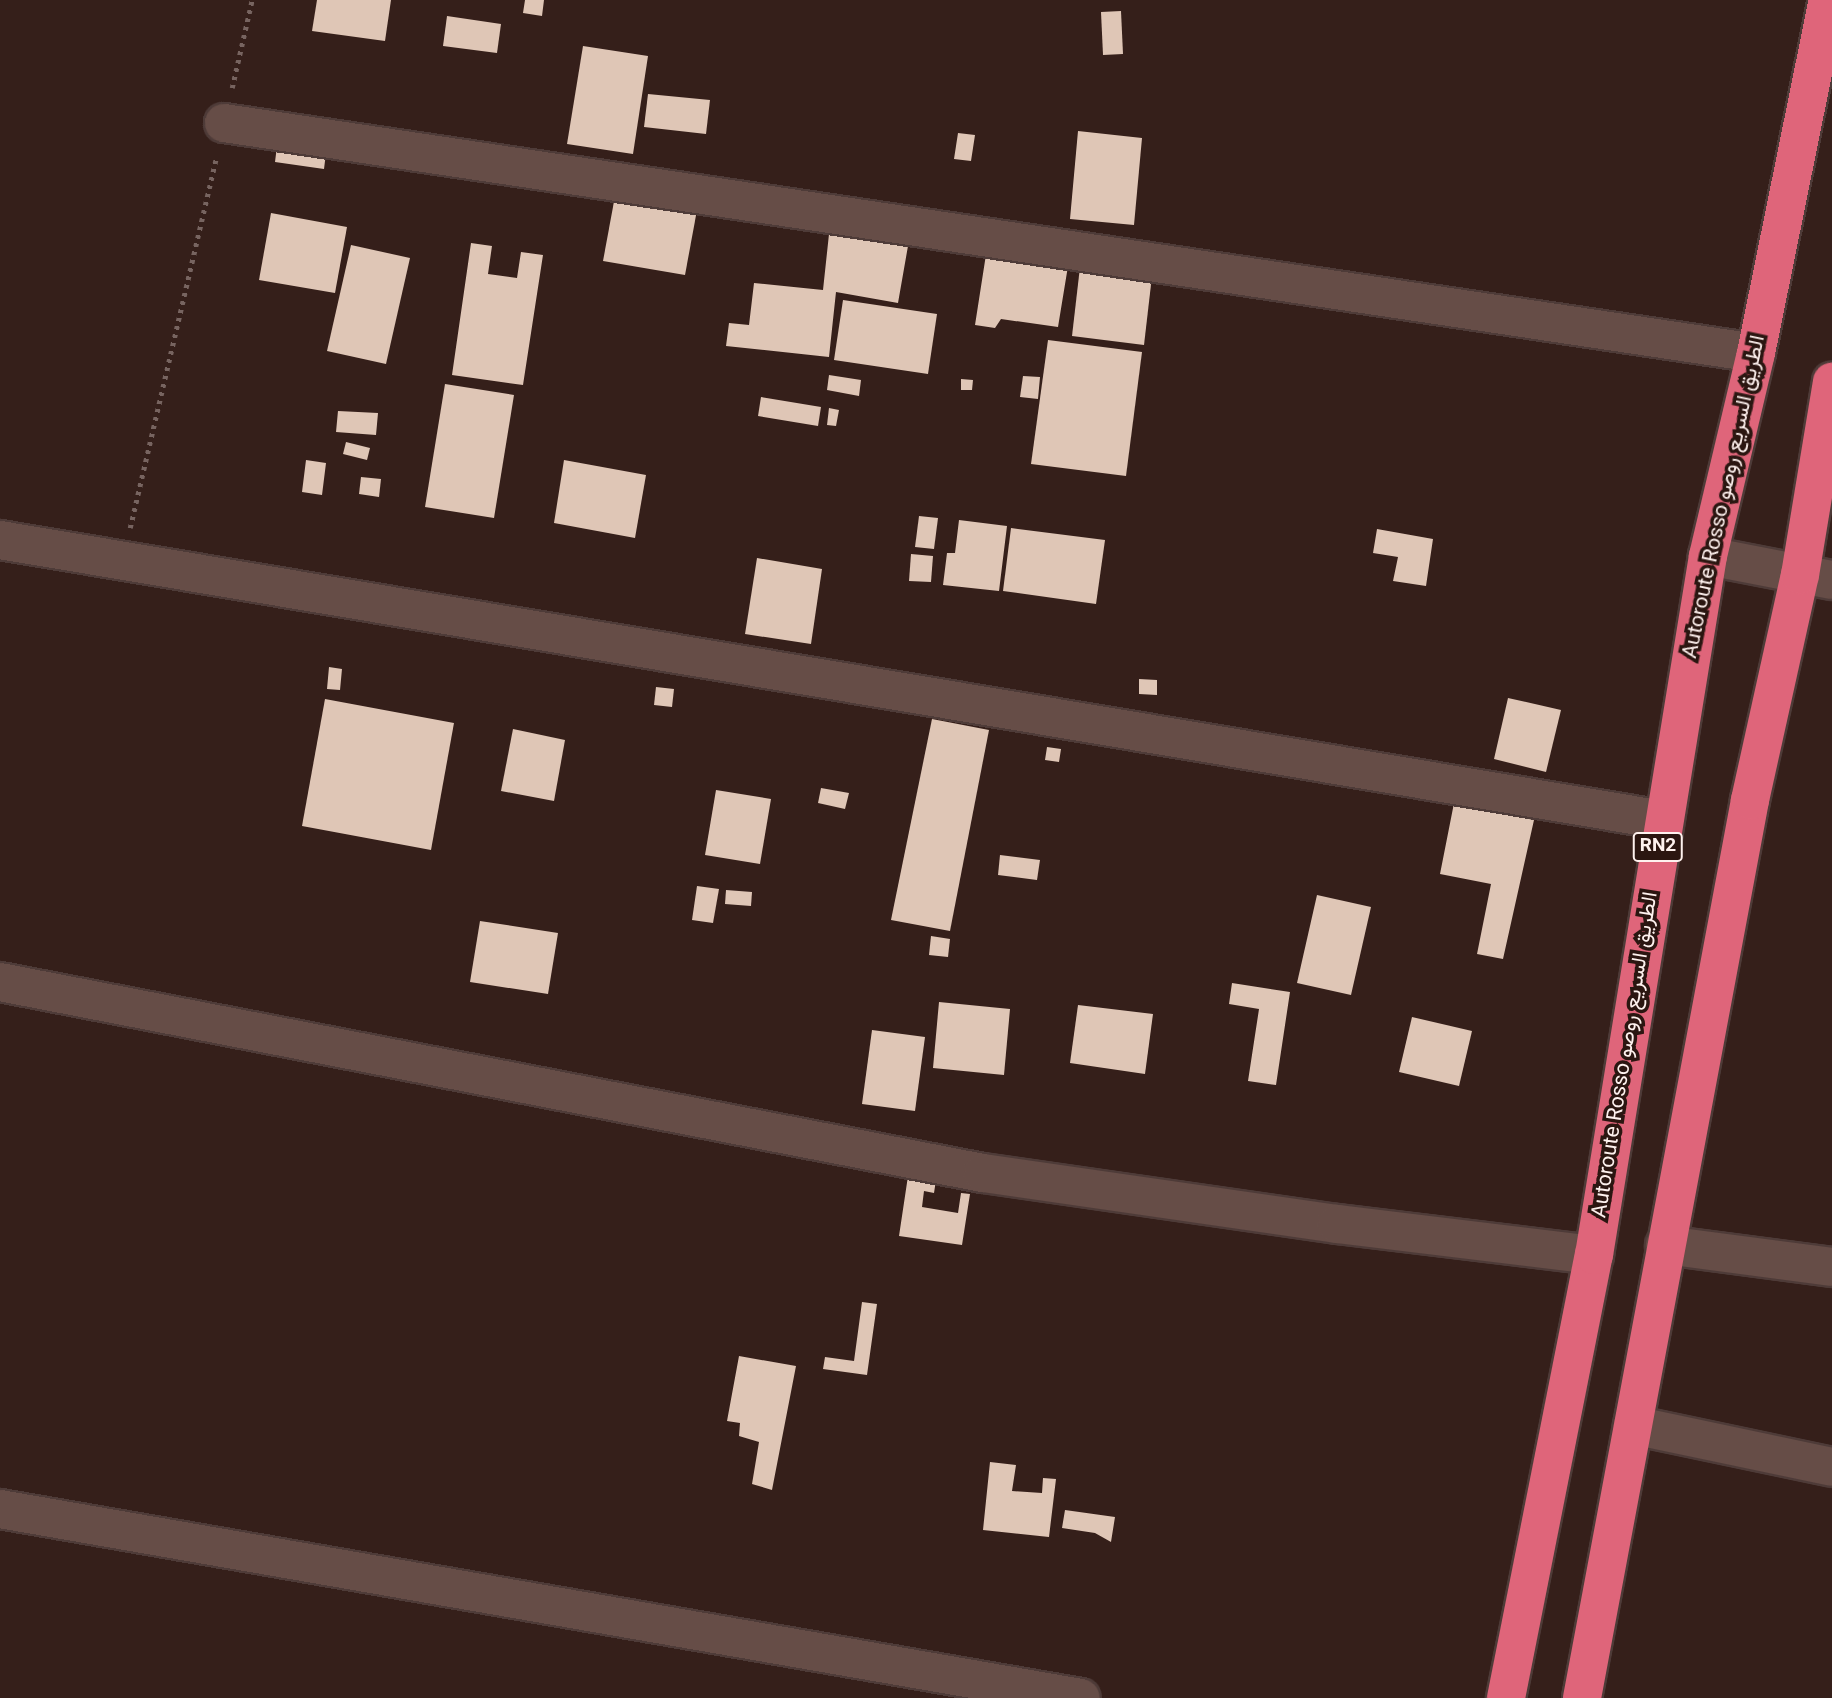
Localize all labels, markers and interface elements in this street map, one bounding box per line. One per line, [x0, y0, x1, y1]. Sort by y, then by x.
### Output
street label: Autoroute Rosso الطريق السريع روصو [1678, 333, 1772, 661]
road number: RN2 [1632, 832, 1684, 862]
street label: Autoroute Rosso الطريق السريع روصو [1588, 890, 1664, 1220]

